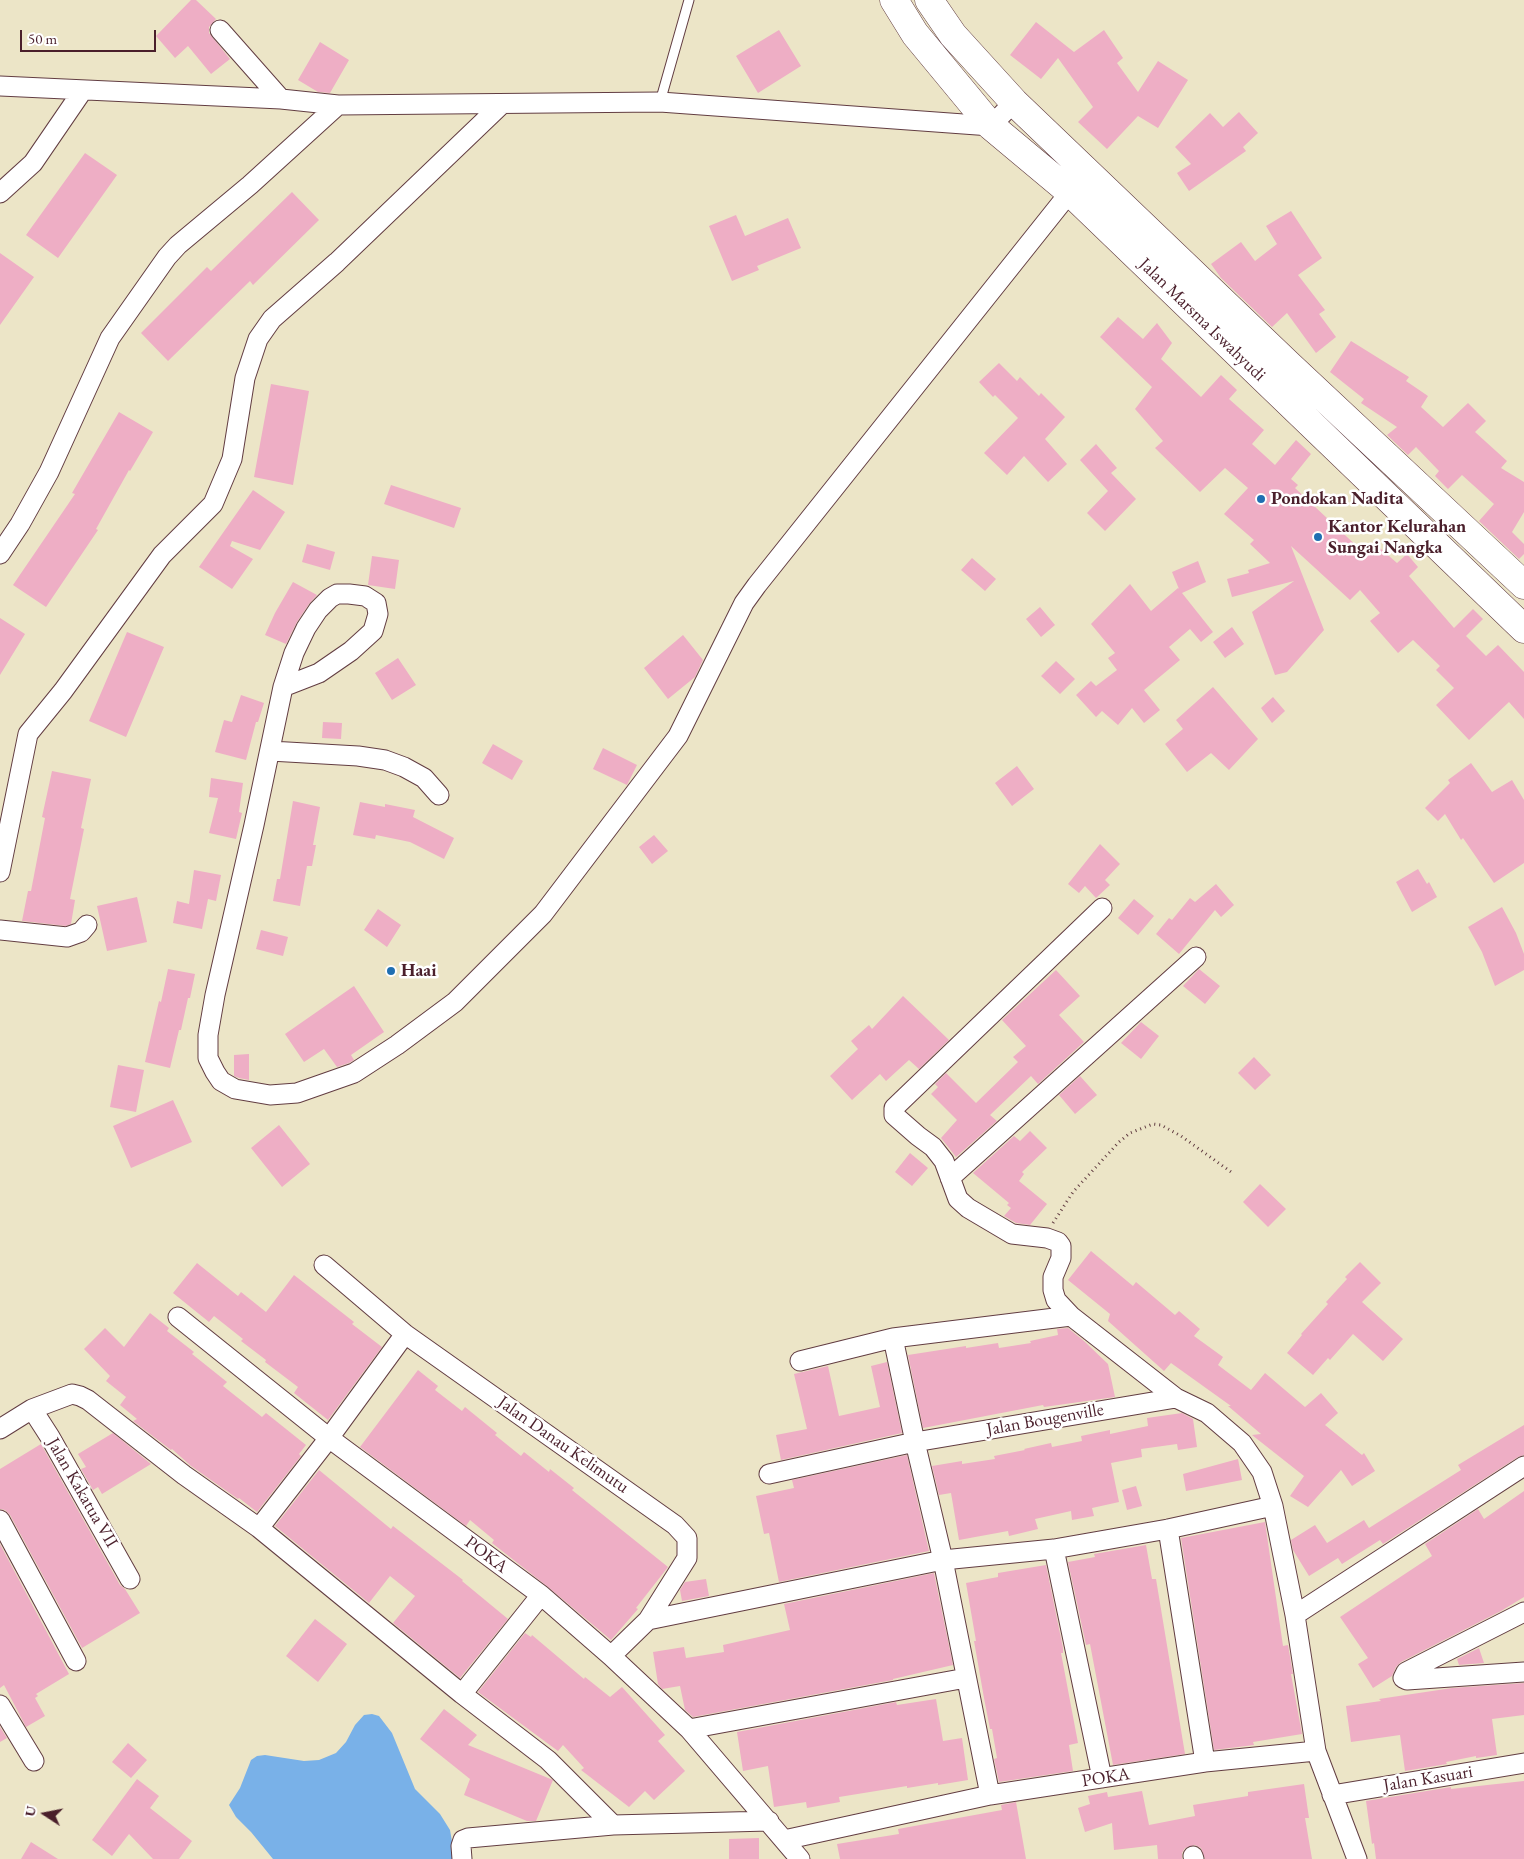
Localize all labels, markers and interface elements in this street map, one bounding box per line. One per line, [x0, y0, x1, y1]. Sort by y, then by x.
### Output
scale bar [22, 20, 159, 52]
text: 50 m [28, 29, 57, 48]
street label: Jalan Marsma Iswahyudi [1134, 254, 1270, 386]
place label: Pondokan Nadita [1271, 488, 1403, 510]
marker: Pondokan Nadita [1255, 493, 1267, 505]
place label: Kantor Kelurahan Sungai Nangka [1328, 516, 1466, 558]
marker: Kantor Kelurahan Sungai Nangka [1312, 531, 1324, 543]
place label: Haai [401, 960, 436, 982]
marker: Haai [385, 965, 397, 977]
street label: Jalan Danau Kelimutu [493, 1392, 633, 1498]
street label: Jalan Bougenville [985, 1399, 1105, 1441]
street label: Jalan Kakatua VII [42, 1434, 122, 1552]
street label: POKA [460, 1532, 512, 1578]
street label: Jalan Kasuari [1382, 1761, 1474, 1797]
street label: POKA [1080, 1764, 1132, 1792]
north arrow [20, 1789, 70, 1839]
text: U [20, 1804, 40, 1818]

